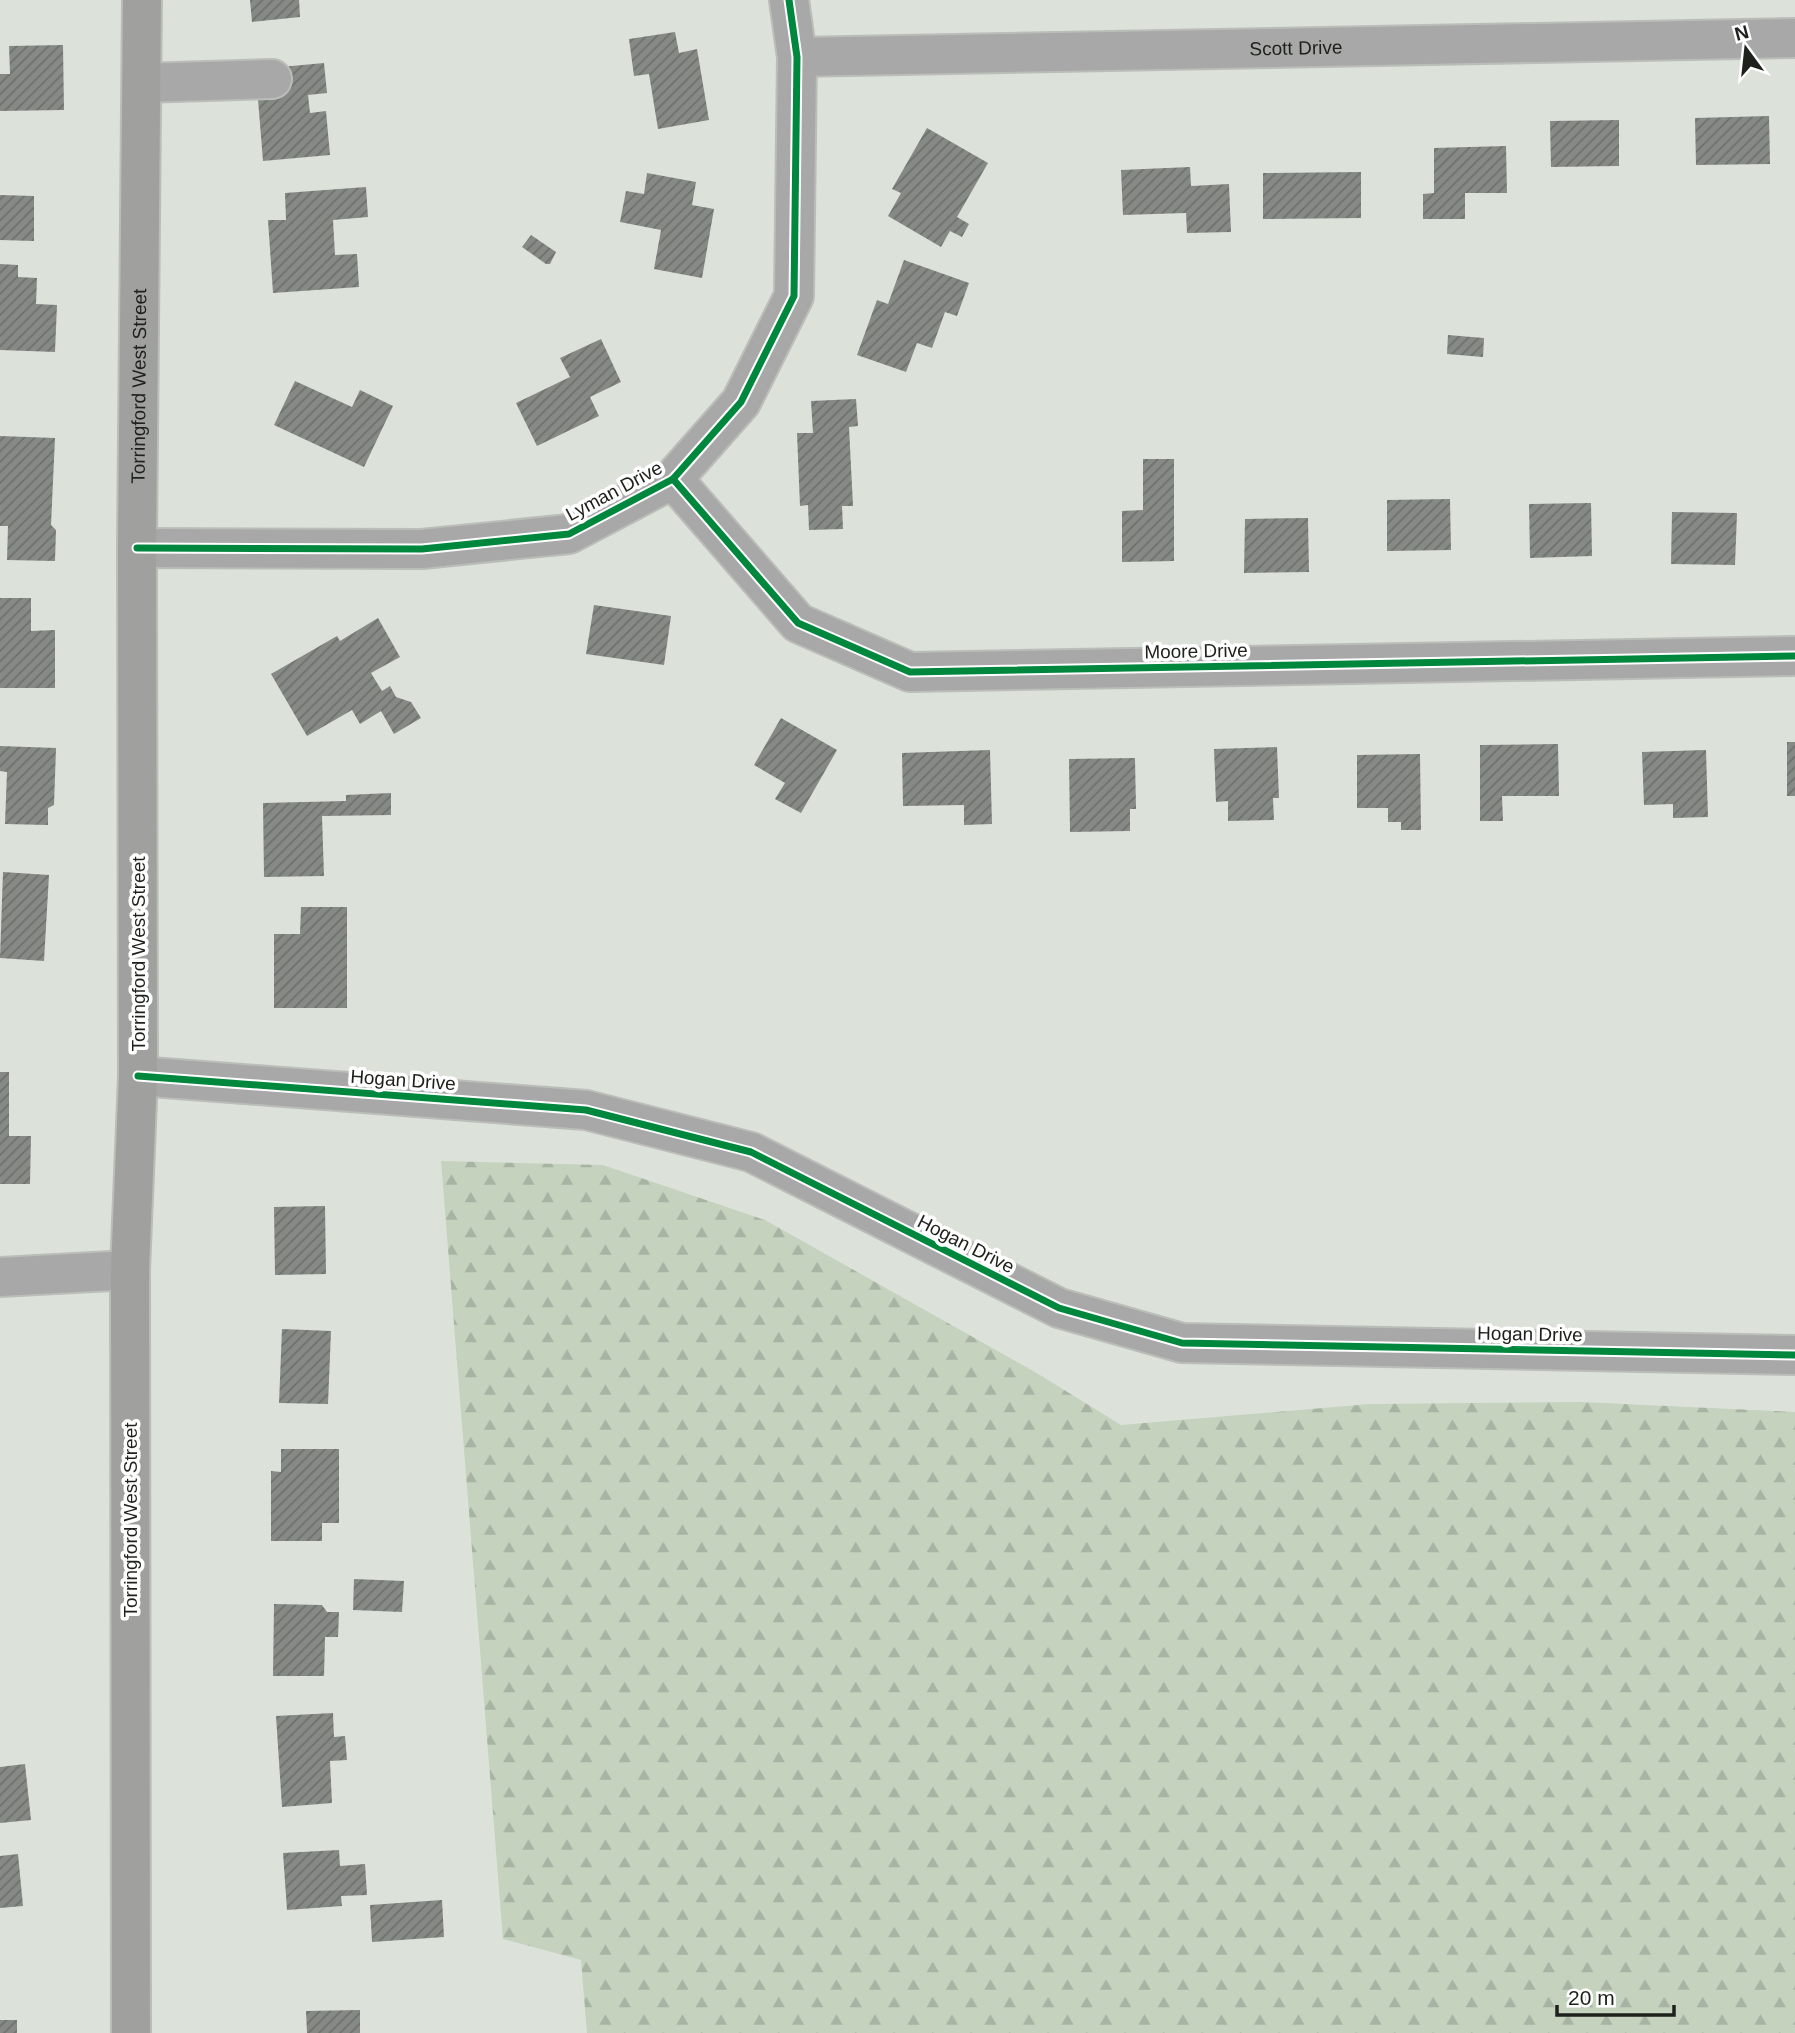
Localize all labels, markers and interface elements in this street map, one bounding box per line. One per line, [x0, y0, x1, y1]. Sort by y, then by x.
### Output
north arrow [1711, 14, 1781, 84]
text: N [1732, 21, 1751, 45]
street label: Scott Drive [1249, 36, 1343, 59]
street label: Torringford West Street [127, 288, 150, 484]
street label: Lyman Drive [562, 457, 666, 525]
street label: Moore Drive [1144, 640, 1248, 662]
street label: Torringford West Street [128, 856, 149, 1052]
street label: Hogan Drive [350, 1066, 456, 1094]
street label: Hogan Drive [914, 1211, 1018, 1277]
street label: Hogan Drive [1477, 1323, 1583, 1345]
street label: Torringford West Street [120, 1422, 141, 1618]
scale bar [1557, 1974, 1674, 2018]
text: 20 m [1568, 1986, 1615, 2009]

